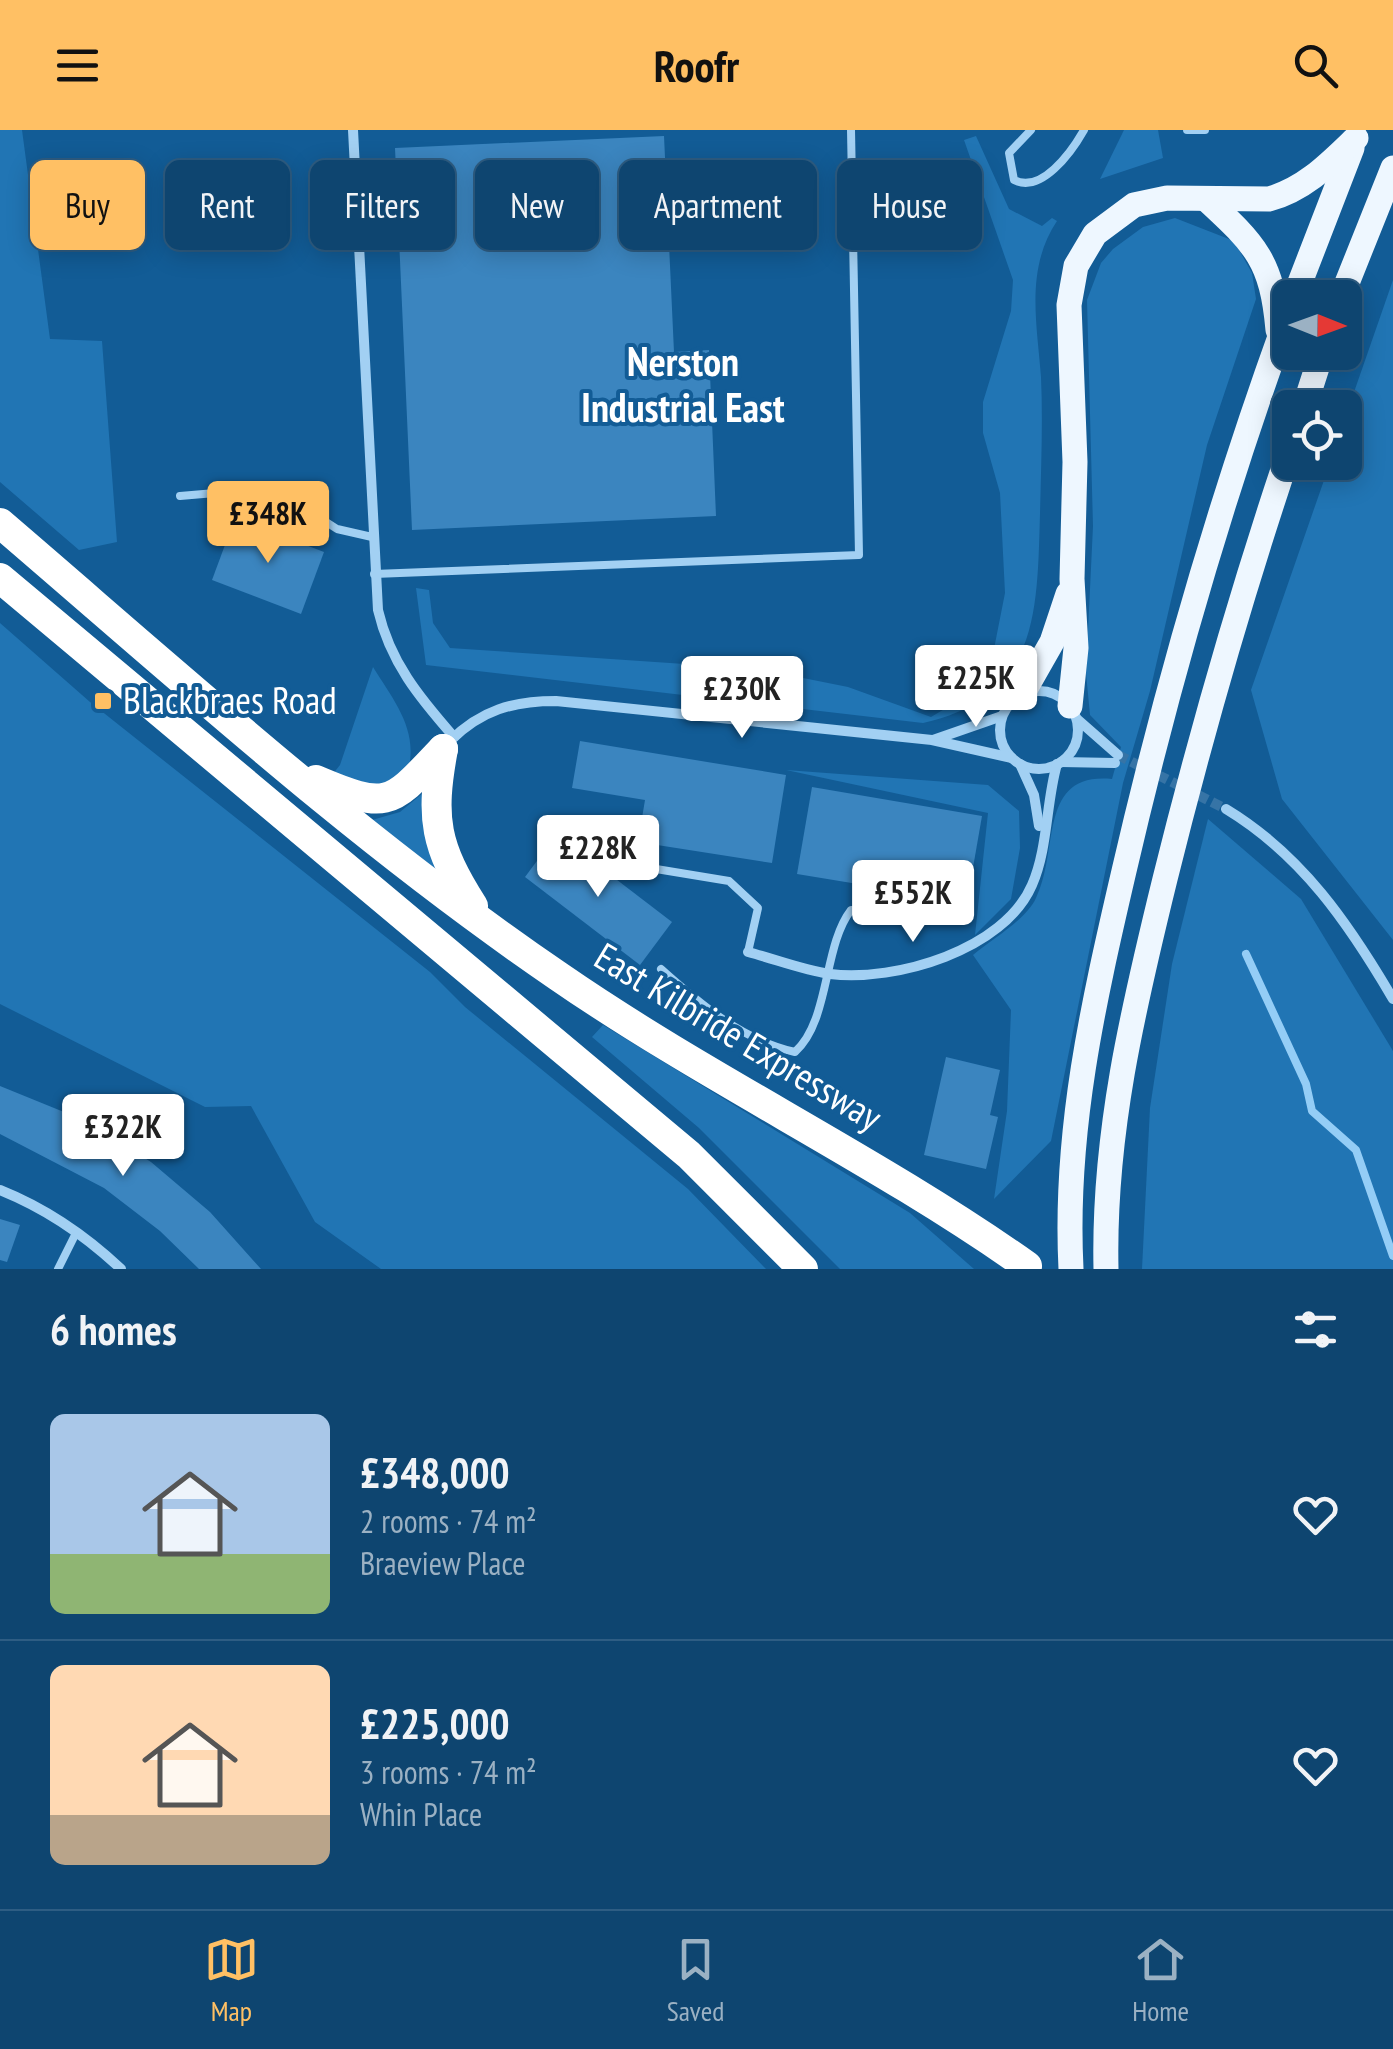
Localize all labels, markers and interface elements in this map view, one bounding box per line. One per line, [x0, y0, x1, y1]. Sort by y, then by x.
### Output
text: Roofr [654, 36, 739, 94]
icon: menu [50, 38, 105, 93]
icon: search [1288, 38, 1343, 93]
chip: Buy [30, 160, 145, 250]
chip: Rent [165, 160, 290, 250]
chip: Filters [310, 160, 455, 250]
chip: New [475, 160, 599, 250]
chip: Apartment [619, 160, 817, 250]
chip: House [837, 160, 982, 250]
north arrow [1272, 280, 1362, 370]
map controls [1272, 280, 1362, 480]
district label: Nerston Industrial East [581, 335, 785, 433]
button: locate [1272, 390, 1362, 480]
pin: £348K [198, 481, 338, 566]
text: £348K [229, 492, 307, 534]
pin: £225K [906, 645, 1046, 730]
pin: £230K [672, 656, 812, 741]
text: £225K [937, 656, 1015, 698]
text: £230K [703, 667, 781, 709]
place label: Blackbraes Road [123, 675, 337, 724]
marker: Blackbraes Road [92, 690, 114, 712]
pin: £228K [528, 815, 668, 900]
text: £228K [559, 826, 637, 868]
pin: £552K [843, 860, 983, 945]
text: £552K [874, 871, 952, 913]
street label: East Kilbride Expressway [586, 931, 892, 1141]
pin: £322K [53, 1094, 193, 1179]
text: £322K [84, 1105, 162, 1147]
text: 6 homes [50, 1302, 177, 1357]
icon: filters [1288, 1302, 1343, 1357]
text: £348,000 [360, 1445, 510, 1500]
icon: home [130, 1454, 250, 1574]
icon: heart [1288, 1487, 1343, 1542]
text: 2 rooms · 74 m² [360, 1500, 537, 1542]
text: Braeview Place [360, 1542, 525, 1584]
text: £225,000 [360, 1696, 510, 1751]
icon: home [130, 1705, 250, 1825]
icon: heart [1288, 1738, 1343, 1793]
text: 3 rooms · 74 m² [360, 1751, 537, 1793]
text: Whin Place [360, 1793, 482, 1835]
tab: Map [204, 1932, 259, 2029]
tab: Saved [667, 1932, 724, 2029]
tab: Home [1132, 1932, 1189, 2029]

